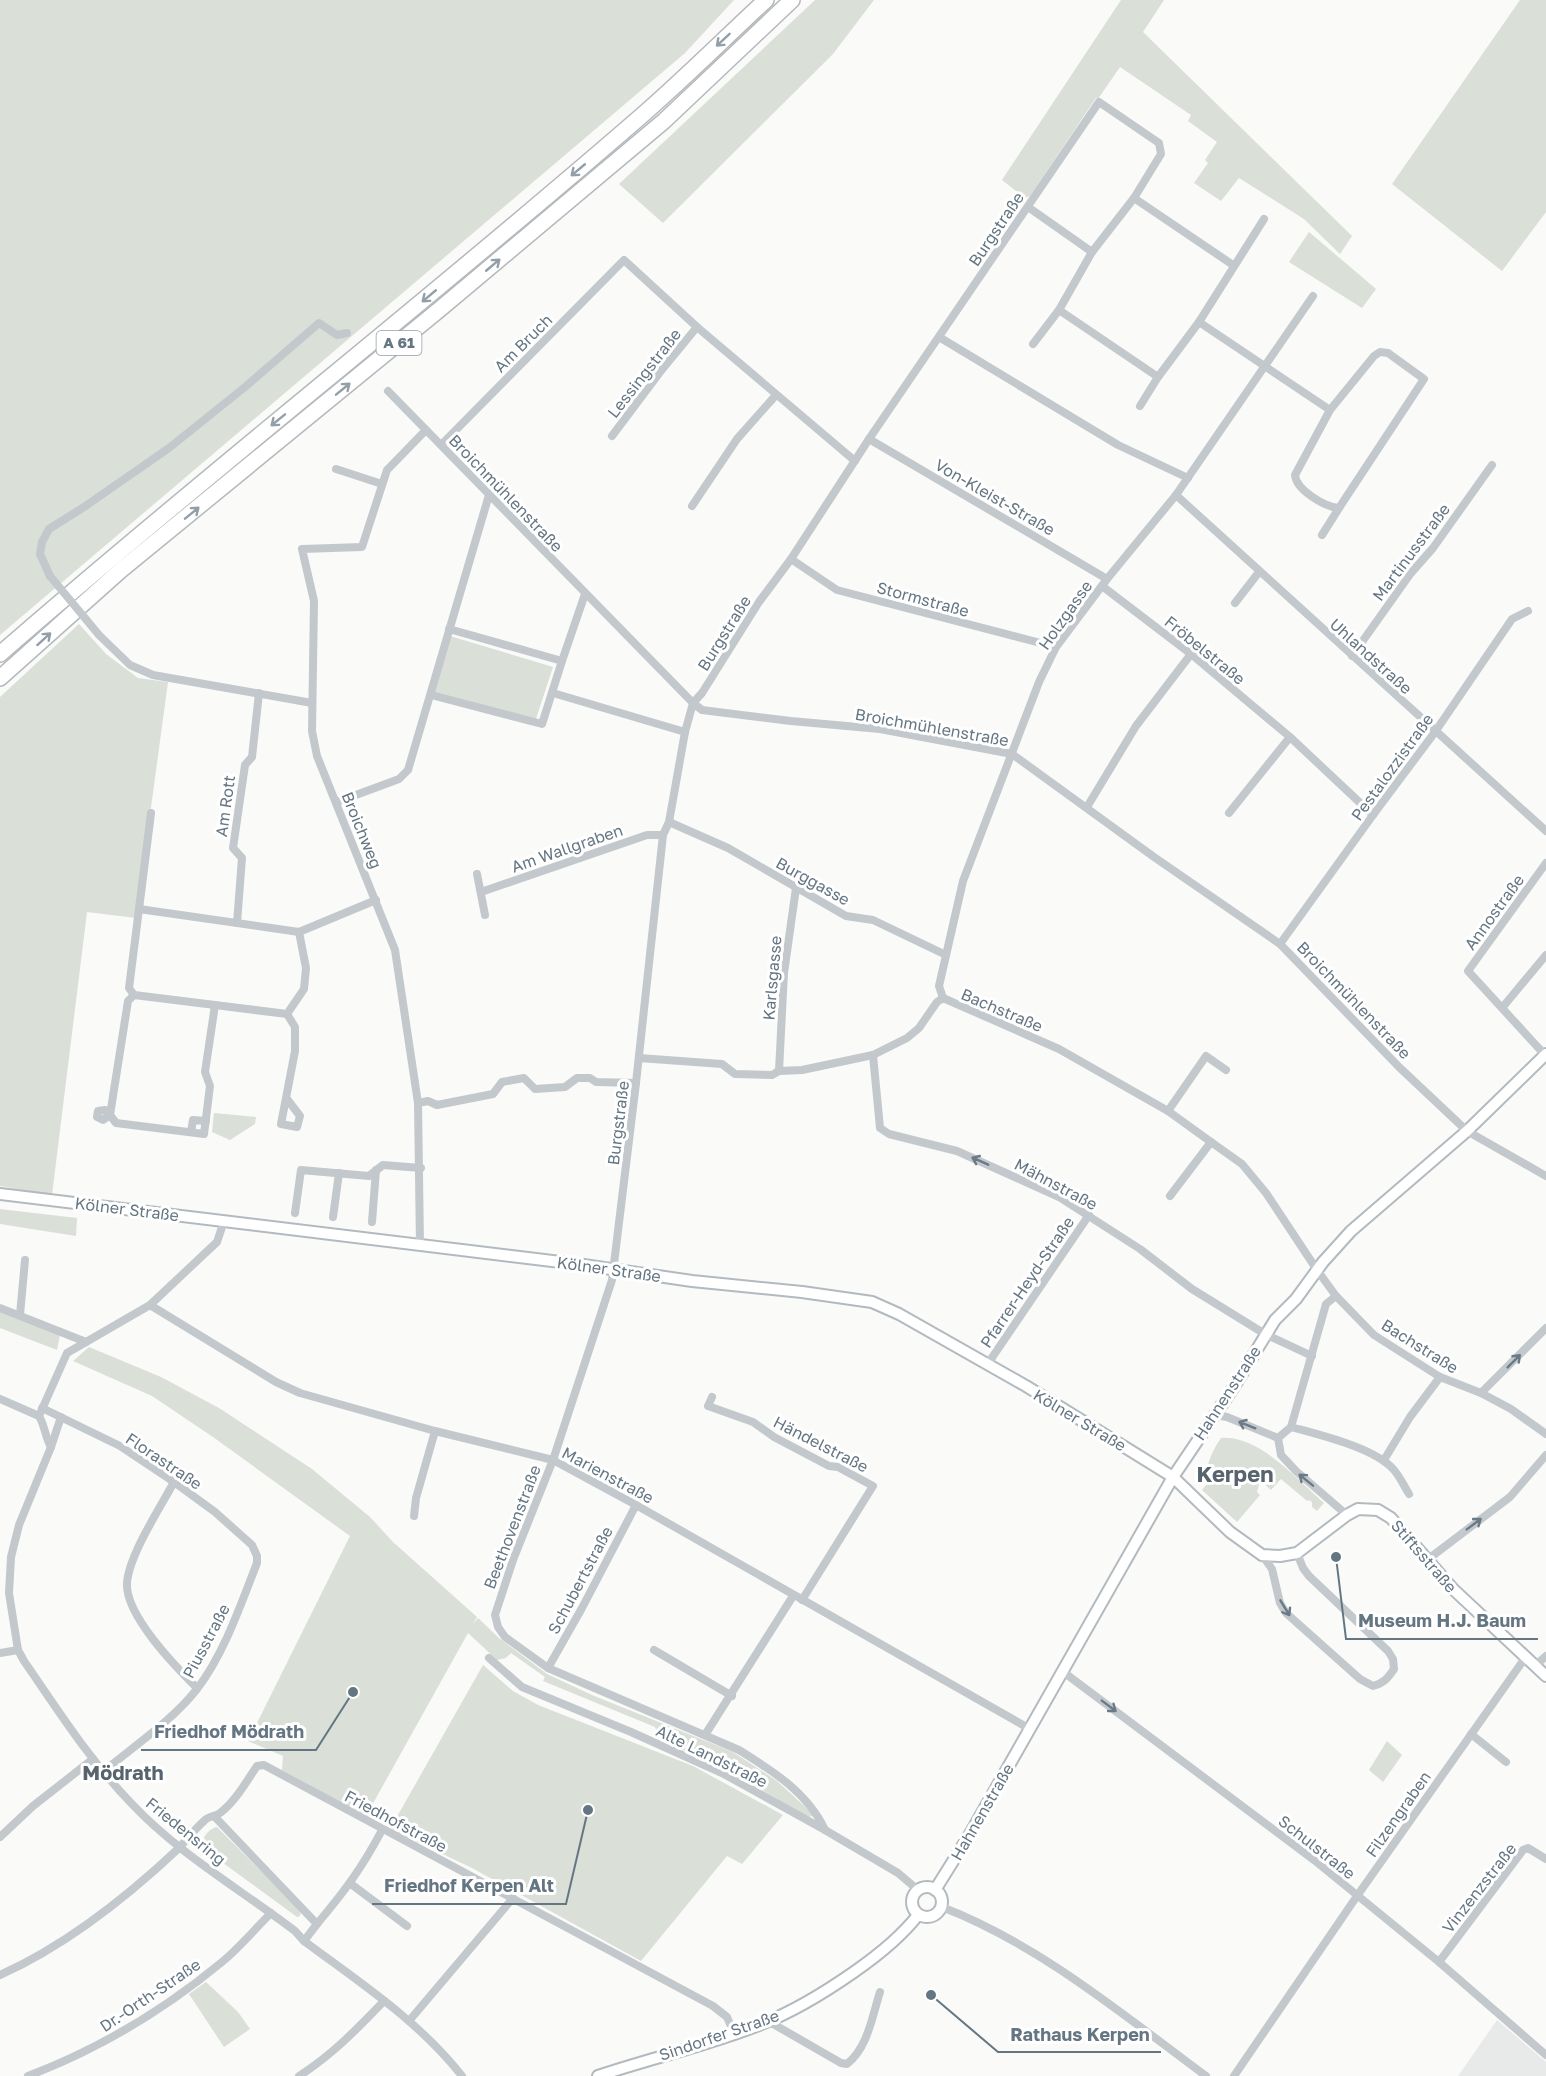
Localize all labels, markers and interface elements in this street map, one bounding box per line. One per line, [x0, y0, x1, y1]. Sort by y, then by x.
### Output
one-way arrow [715, 33, 730, 47]
one-way arrow [571, 163, 586, 177]
street label: Burgstraße [964, 188, 1028, 270]
one-way arrow [485, 258, 500, 272]
one-way arrow [421, 290, 437, 303]
street label: Am Bruch [490, 310, 556, 376]
street label: Lessingstraße [603, 324, 685, 422]
road number: A 61 [376, 331, 422, 355]
one-way arrow [335, 383, 351, 396]
one-way arrow [270, 414, 286, 427]
street label: Broichmühlenstraße [445, 430, 567, 556]
street label: Von-Kleist-Straße [931, 455, 1059, 539]
street label: Martinusstraße [1368, 499, 1454, 605]
one-way arrow [184, 506, 199, 520]
street label: Holzgasse [1034, 576, 1096, 654]
street label: Stormstraße [875, 577, 971, 621]
street label: Burgstraße [693, 592, 755, 674]
street label: Fröbelstraße [1161, 611, 1249, 689]
street label: Uhlandstraße [1326, 614, 1416, 698]
one-way arrow [36, 632, 51, 646]
street label: Broichmühlenstraße [854, 704, 1010, 750]
street label: Pestalozzistraße [1346, 710, 1438, 824]
street label: Am Rott [211, 774, 239, 838]
street label: Broichweg [338, 789, 386, 871]
street label: Am Wallgraben [509, 820, 625, 876]
street label: Burggasse [773, 853, 853, 909]
street label: Annostraße [1460, 870, 1528, 954]
street label: Karlsgasse [758, 935, 786, 1021]
street label: Broichmühlenstraße [1293, 937, 1415, 1063]
street label: Bachstraße [958, 984, 1046, 1036]
street label: Burgstraße [603, 1080, 633, 1166]
street label: Mähnstraße [1011, 1154, 1101, 1214]
one-way arrow [971, 1155, 990, 1166]
street label: Kölner Straße [74, 1193, 180, 1225]
street label: Pfarrer-Heyd-Straße [976, 1213, 1078, 1351]
street label: Kölner Straße [556, 1252, 662, 1286]
street label: Bachstraße [1378, 1314, 1462, 1378]
street label: Hahnenstraße [1189, 1342, 1265, 1444]
one-way arrow [1506, 1353, 1521, 1368]
street label: Kölner Straße [1030, 1384, 1130, 1456]
street label: Händelstraße [770, 1412, 872, 1476]
one-way arrow [1238, 1419, 1257, 1430]
street label: Florastraße [122, 1428, 206, 1494]
street label: Marienstraße [559, 1442, 657, 1508]
district label: Kerpen [1197, 1460, 1273, 1487]
street label: Beethovenstraße [479, 1462, 545, 1592]
one-way arrow [1299, 1473, 1314, 1487]
street label: Stiftsstraße [1387, 1515, 1461, 1597]
one-way arrow [1465, 1518, 1481, 1531]
street label: Schubertstraße [543, 1523, 617, 1637]
one-way arrow [1279, 1599, 1291, 1616]
street label: Piusstraße [178, 1600, 234, 1682]
callout: Museum H.J. Baum [1346, 1603, 1538, 1639]
text: Museum H.J. Baum [1358, 1609, 1526, 1631]
one-way arrow [1101, 1700, 1117, 1713]
callout: Friedhof Mödrath [141, 1714, 316, 1750]
text: Friedhof Mödrath [154, 1720, 304, 1742]
street label: Alte Landstraße [653, 1720, 771, 1792]
district label: Mödrath [82, 1760, 164, 1784]
street label: Hahnenstraße [946, 1760, 1018, 1864]
street label: Filzengraben [1361, 1767, 1435, 1861]
street label: Friedhofstraße [341, 1786, 451, 1856]
street label: Friedensring [142, 1793, 230, 1869]
street label: Schulstraße [1275, 1811, 1359, 1883]
street label: Vinzenzstraße [1438, 1839, 1520, 1937]
callout: Friedhof Kerpen Alt [372, 1868, 566, 1904]
text: Friedhof Kerpen Alt [384, 1874, 554, 1896]
street label: Dr.-Orth-Straße [96, 1954, 204, 2036]
street label: Sindorfer Straße [656, 2005, 782, 2065]
callout: Rathaus Kerpen [998, 2016, 1161, 2052]
text: Rathaus Kerpen [1010, 2023, 1150, 2045]

